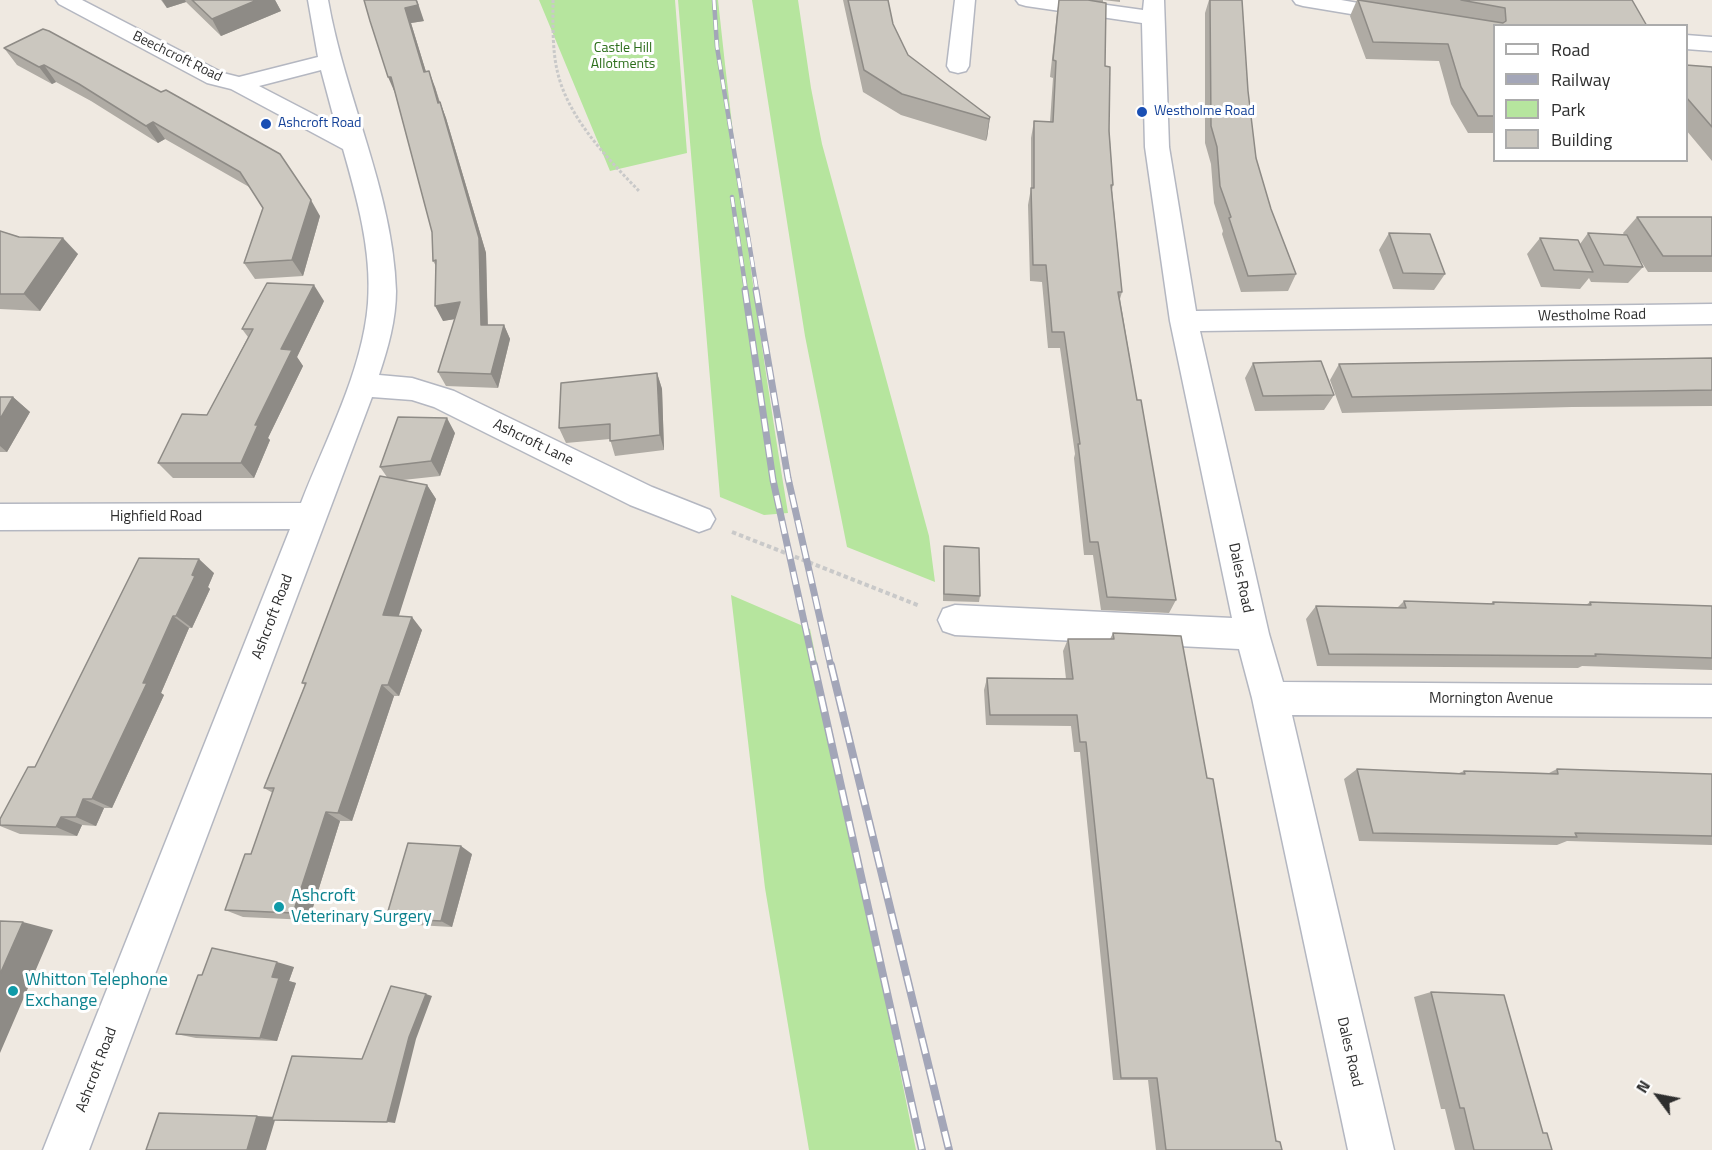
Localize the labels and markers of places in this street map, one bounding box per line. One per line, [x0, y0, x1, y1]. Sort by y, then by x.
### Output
place label: Westholme Road [1154, 104, 1255, 120]
marker: Westholme Road [1135, 105, 1149, 119]
place label: Ashcroft Road [278, 116, 362, 132]
marker: Ashcroft Road [259, 117, 273, 131]
place label: Ashcroft Veterinary Surgery [291, 886, 432, 928]
marker: Ashcroft Veterinary Surgery [272, 900, 286, 914]
place label: Whitton Telephone Exchange [25, 970, 168, 1012]
marker: Whitton Telephone Exchange [6, 984, 20, 998]

